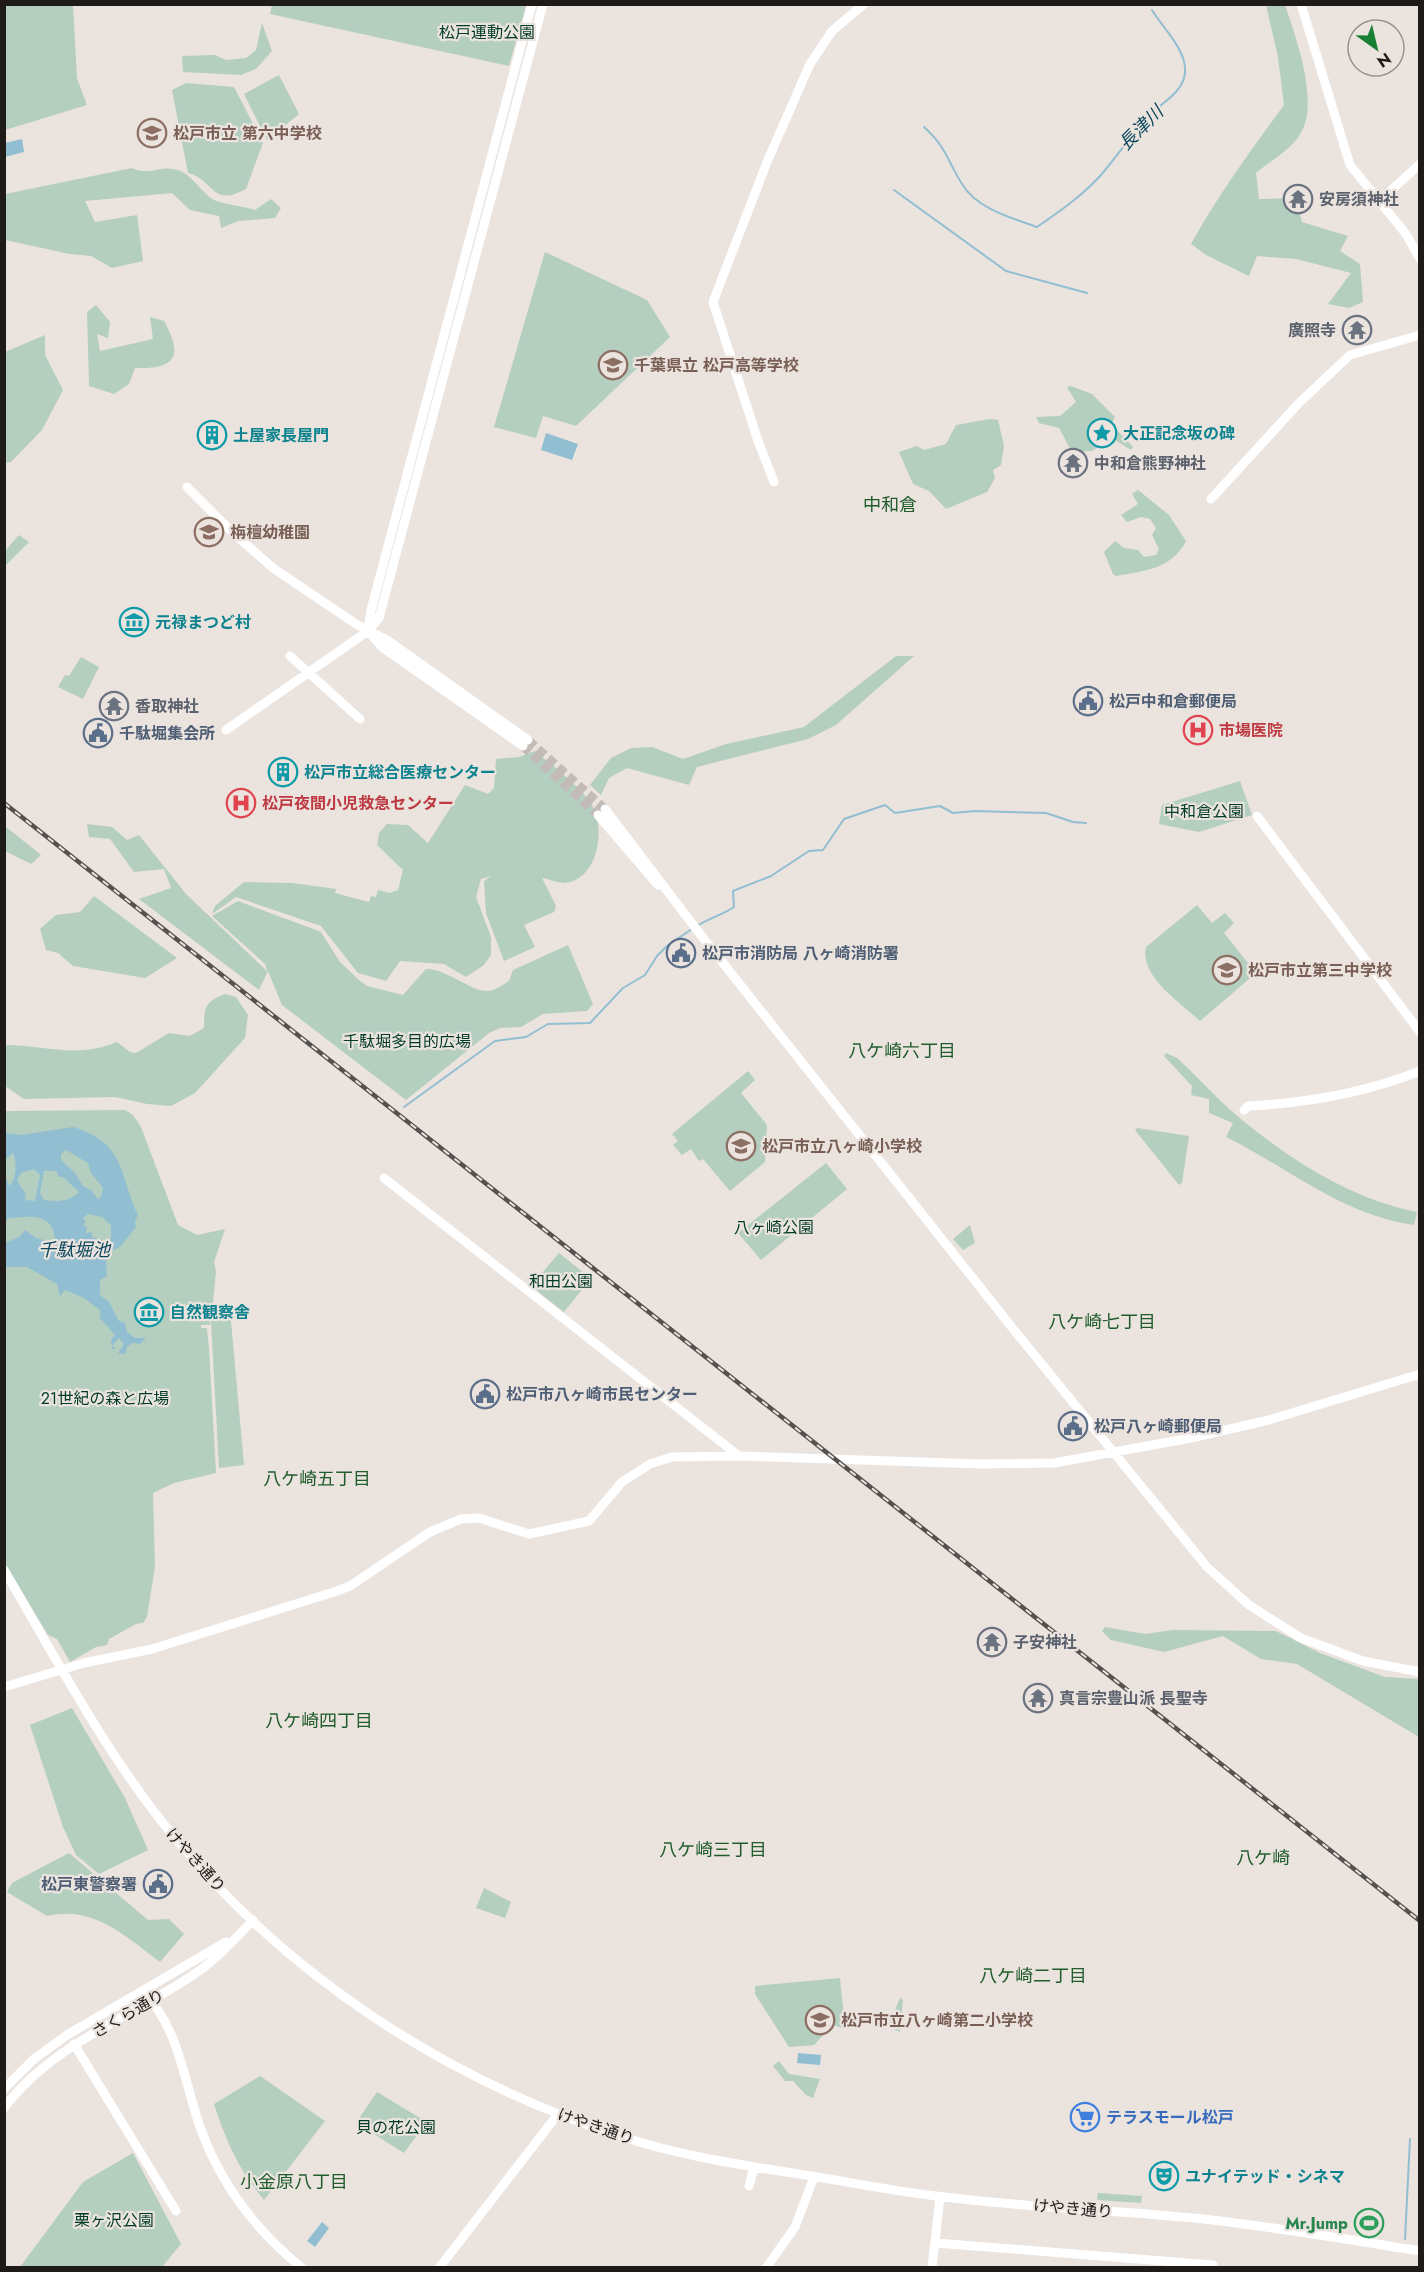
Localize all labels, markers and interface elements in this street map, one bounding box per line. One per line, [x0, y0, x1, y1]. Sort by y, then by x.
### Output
north arrow [1346, 18, 1406, 78]
park label: 松戸運動公園 [439, 21, 535, 44]
text: N [1372, 47, 1396, 73]
water label: 長津川 [1113, 98, 1171, 156]
school or university icon: 松戸市立 第六中学校 [136, 117, 168, 149]
place label: 松戸市立 第六中学校 [173, 122, 322, 145]
temple icon: 安房須神社 [1282, 183, 1314, 215]
place label: 安房須神社 [1319, 188, 1399, 211]
temple icon: 廣照寺 [1341, 314, 1373, 346]
place label: 廣照寺 [1288, 319, 1336, 342]
school or university icon: 千葉県立 松戸高等学校 [597, 349, 629, 381]
place label: 千葉県立 松戸高等学校 [634, 354, 799, 377]
place icon: 大正記念坂の碑 [1086, 417, 1118, 449]
building icon: 土屋家長屋門 [196, 419, 228, 451]
place label: 大正記念坂の碑 [1123, 422, 1235, 445]
place label: 土屋家長屋門 [233, 424, 329, 447]
temple icon: 中和倉熊野神社 [1057, 447, 1089, 479]
place label: 中和倉熊野神社 [1094, 452, 1206, 475]
district label: 中和倉 [863, 492, 917, 518]
school or university icon: 栴檀幼稚園 [193, 516, 225, 548]
place label: 栴檀幼稚園 [230, 521, 310, 544]
museum icon: 元禄まつど村 [118, 606, 150, 638]
place label: 元禄まつど村 [155, 611, 251, 634]
public building icon: 松戸中和倉郵便局 [1072, 685, 1104, 717]
temple icon: 香取神社 [98, 690, 130, 722]
place label: 松戸中和倉郵便局 [1109, 690, 1237, 713]
place label: 香取神社 [135, 695, 199, 718]
hospital icon: 市場医院 [1182, 714, 1214, 746]
public building icon: 千駄堀集会所 [82, 717, 114, 749]
place label: 市場医院 [1219, 719, 1283, 742]
place label: 千駄堀集会所 [119, 722, 215, 745]
building icon: 松戸市立総合医療センター [267, 756, 299, 788]
place label: 松戸市立総合医療センター [304, 761, 496, 784]
hospital icon: 松戸夜間小児救急センター [225, 787, 257, 819]
place label: 松戸夜間小児救急センター [262, 792, 454, 815]
park label: 中和倉公園 [1164, 800, 1244, 823]
public building icon: 松戸市消防局 八ヶ崎消防署 [665, 937, 697, 969]
place label: 松戸市消防局 八ヶ崎消防署 [702, 942, 899, 965]
school or university icon: 松戸市立第三中学校 [1211, 954, 1243, 986]
place label: 松戸市立第三中学校 [1248, 959, 1392, 982]
park label: 千駄堀多目的広場 [343, 1030, 471, 1053]
district label: 八ケ崎六丁目 [848, 1038, 956, 1064]
school or university icon: 松戸市立八ヶ崎小学校 [725, 1130, 757, 1162]
place label: 松戸市立八ヶ崎小学校 [762, 1135, 922, 1158]
park label: 八ヶ崎公園 [734, 1216, 814, 1239]
water label: 千駄堀池 [38, 1237, 112, 1263]
park label: 和田公園 [529, 1270, 593, 1293]
museum icon: 自然観察舎 [133, 1296, 165, 1328]
place label: 自然観察舎 [170, 1301, 250, 1324]
district label: 八ケ崎七丁目 [1048, 1309, 1156, 1335]
public building icon: 松戸市八ヶ崎市民センター [469, 1378, 501, 1410]
place label: 松戸市八ヶ崎市民センター [506, 1383, 698, 1406]
park label: 21世紀の森と広場 [41, 1387, 169, 1410]
public building icon: 松戸八ヶ崎郵便局 [1057, 1410, 1089, 1442]
place label: 松戸八ヶ崎郵便局 [1094, 1415, 1222, 1438]
district label: 八ケ崎五丁目 [263, 1466, 371, 1492]
temple icon: 子安神社 [976, 1626, 1008, 1658]
place label: 子安神社 [1013, 1631, 1077, 1654]
temple icon: 真言宗豊山派 長聖寺 [1022, 1682, 1054, 1714]
place label: 真言宗豊山派 長聖寺 [1059, 1687, 1208, 1710]
district label: 八ケ崎四丁目 [265, 1708, 373, 1734]
street label: けやき通り [160, 1823, 231, 1898]
district label: 八ケ崎三丁目 [659, 1837, 767, 1863]
district label: 八ケ崎 [1236, 1845, 1290, 1871]
public building icon: 松戸東警察署 [142, 1868, 174, 1900]
place label: 松戸東警察署 [41, 1873, 137, 1896]
district label: 八ケ崎二丁目 [979, 1963, 1087, 1989]
street label: さくら通り [88, 1983, 169, 2043]
school or university icon: 松戸市立八ヶ崎第二小学校 [804, 2004, 836, 2036]
place label: 松戸市立八ヶ崎第二小学校 [841, 2009, 1033, 2032]
supermarket icon: テラスモール松戸 [1069, 2101, 1101, 2133]
street label: けやき通り [554, 2103, 637, 2150]
place label: テラスモール松戸 [1106, 2106, 1234, 2129]
park label: 貝の花公園 [356, 2116, 436, 2139]
theatre icon: ユナイテッド・シネマ [1148, 2160, 1180, 2192]
place label: ユナイテッド・シネマ [1185, 2165, 1345, 2188]
district label: 小金原八丁目 [240, 2169, 348, 2195]
street label: けやき通り [1032, 2194, 1114, 2223]
sports icon: Mr.Jump [1353, 2207, 1385, 2239]
park label: 栗ヶ沢公園 [74, 2209, 154, 2232]
place label: Mr.Jump [1286, 2212, 1348, 2235]

